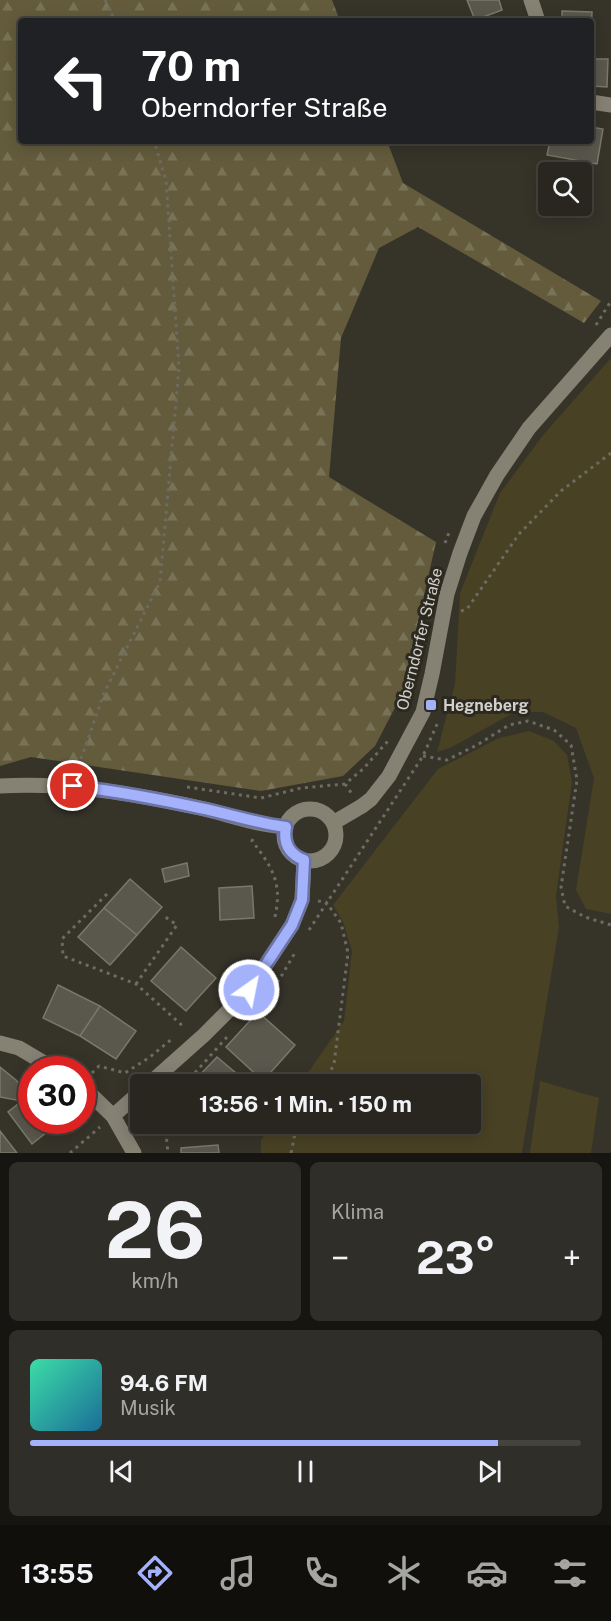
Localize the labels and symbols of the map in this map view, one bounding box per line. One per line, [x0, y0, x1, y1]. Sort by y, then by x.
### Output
street label: Oberndorfer Straße [393, 566, 446, 712]
place label: Hegneberg [443, 696, 528, 715]
marker: Hegneberg [424, 698, 438, 712]
pin [47, 760, 98, 811]
position arrow [217, 958, 281, 1022]
speed limit sign: 30 [18, 1056, 96, 1134]

